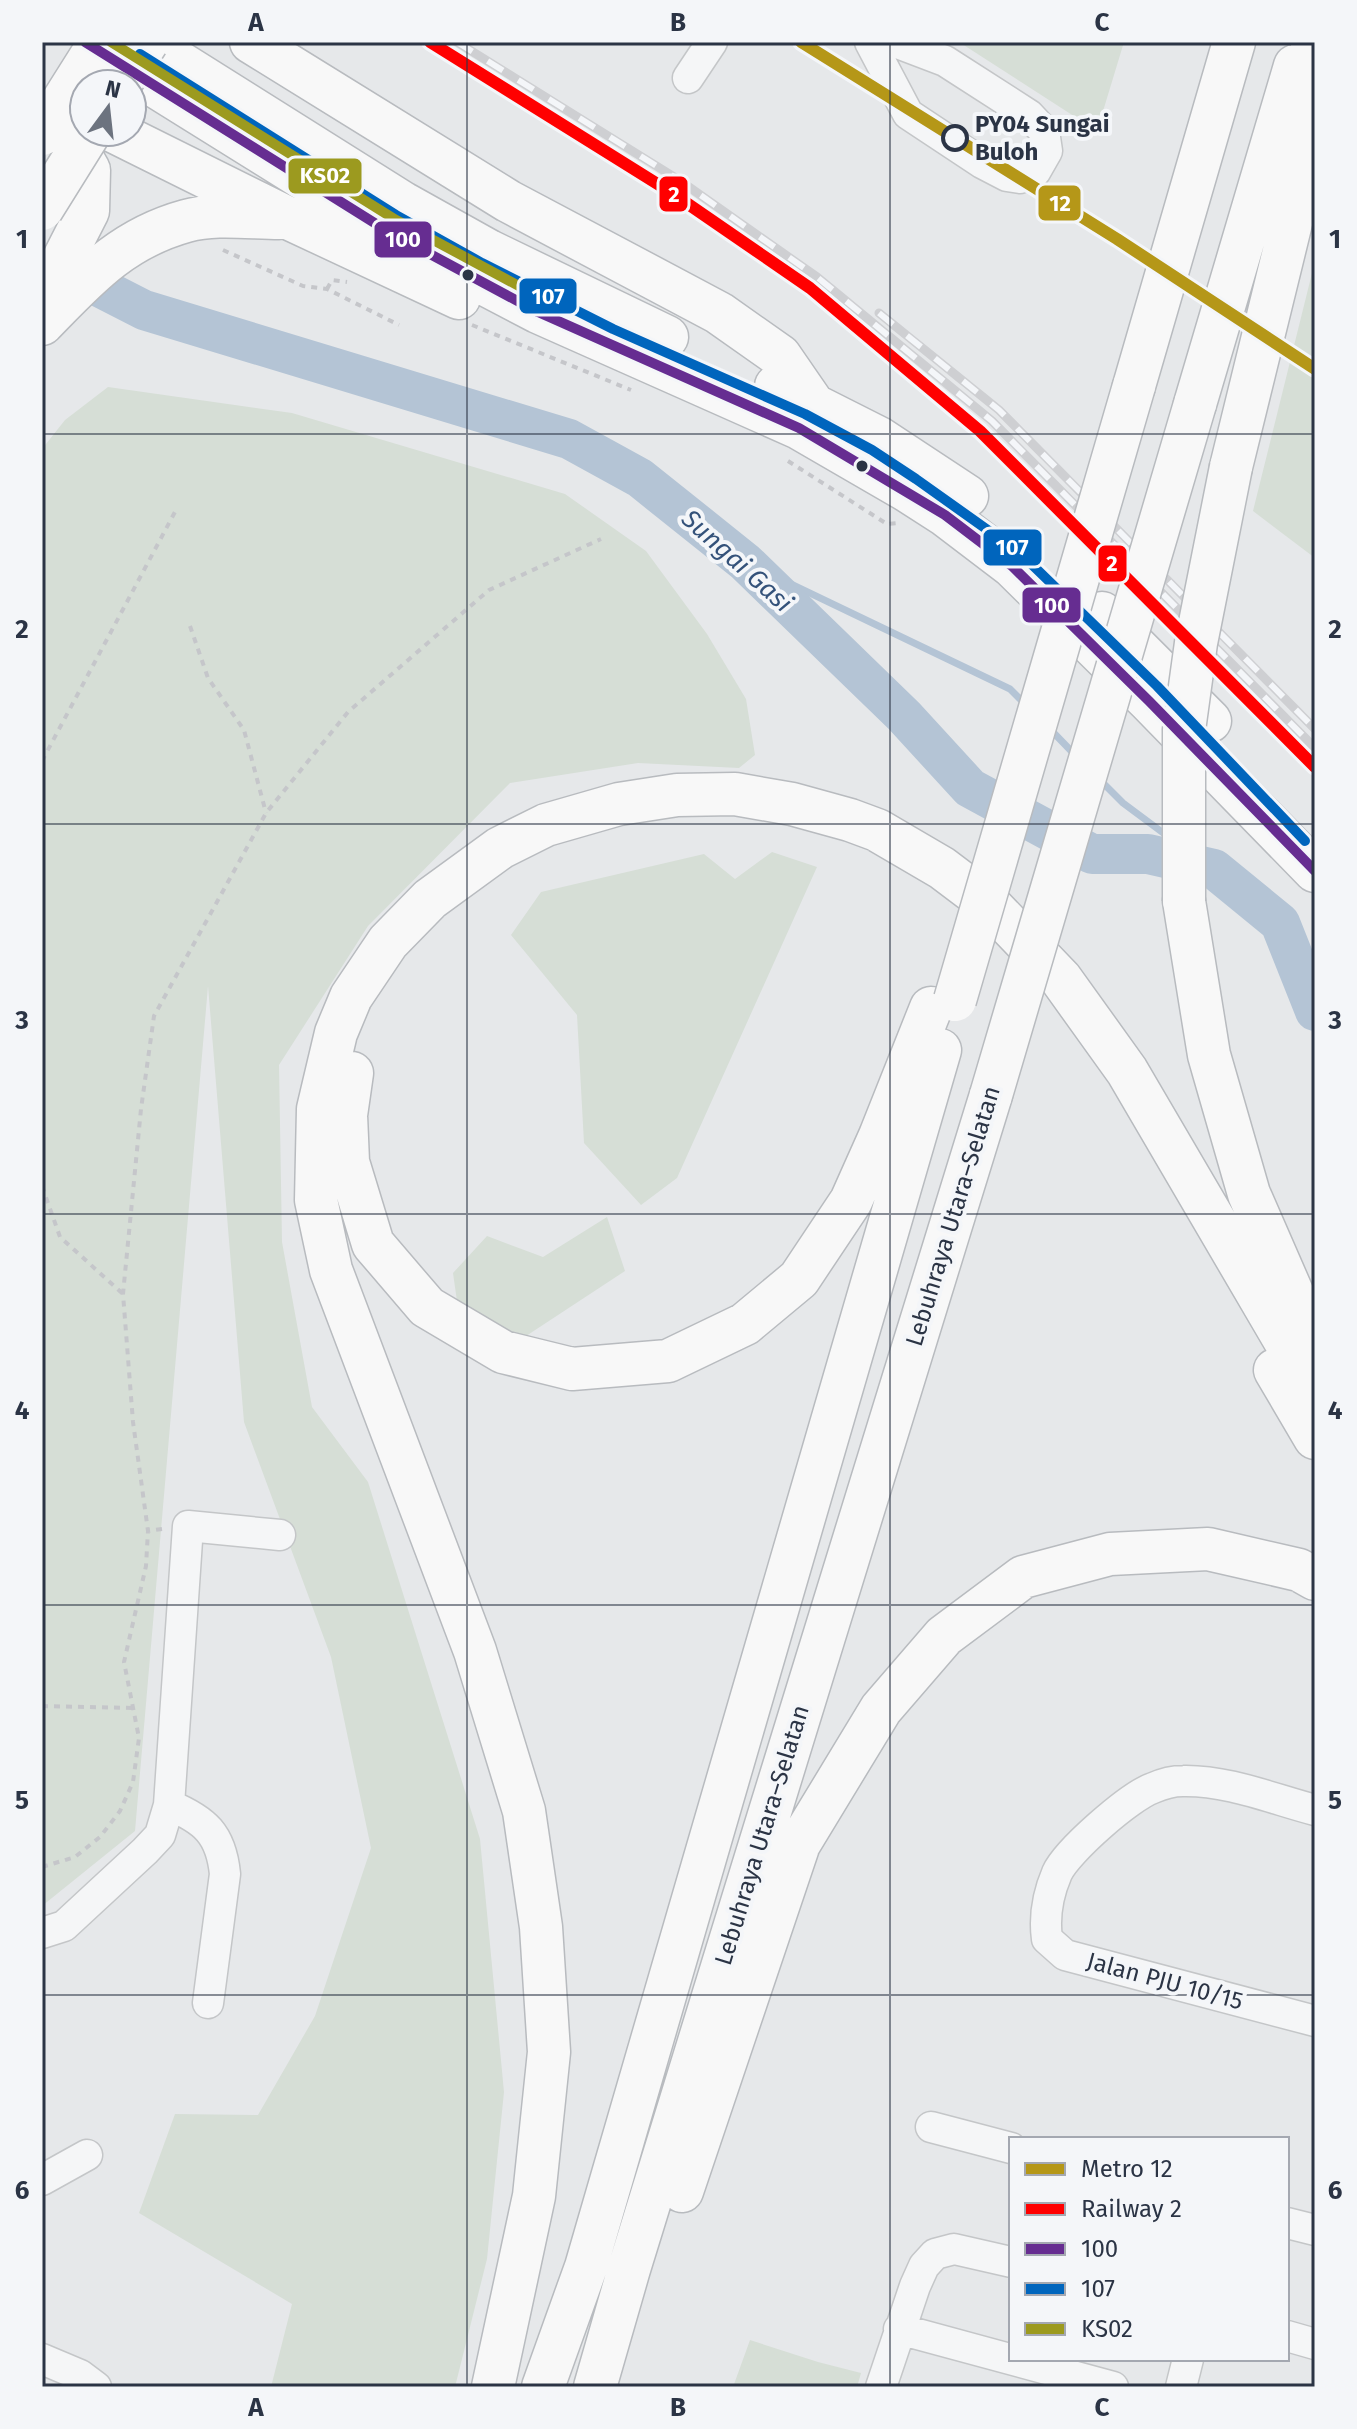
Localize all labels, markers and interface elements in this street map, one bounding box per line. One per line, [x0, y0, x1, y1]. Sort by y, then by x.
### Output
text: A [247, 7, 264, 38]
text: B [670, 7, 686, 38]
text: C [1095, 7, 1110, 38]
north arrow [68, 68, 148, 148]
text: N [103, 74, 124, 104]
place label: PY04 Sungai Buloh [975, 110, 1109, 166]
marker: PY04 Sungai Buloh [942, 125, 968, 151]
line badge: KS02 [287, 157, 363, 195]
text: KS02 [300, 162, 350, 189]
line badge: 2 [658, 175, 689, 213]
text: 2 [668, 181, 680, 208]
line badge: 12 [1037, 184, 1082, 222]
text: 12 [1049, 190, 1071, 217]
line badge: 100 [373, 220, 433, 259]
text: 1 [16, 224, 28, 255]
text: 1 [1329, 224, 1341, 255]
text: 100 [385, 226, 421, 253]
unlabelled marker [460, 267, 476, 283]
line badge: 107 [518, 277, 578, 315]
text: 107 [532, 283, 564, 310]
unlabelled marker [854, 458, 870, 474]
water label: Sungai Gasi [675, 503, 799, 619]
line badge: 107 [982, 528, 1043, 567]
text: 107 [996, 534, 1028, 561]
line badge: 2 [1097, 544, 1128, 583]
text: 2 [1106, 550, 1118, 577]
line badge: 100 [1021, 586, 1082, 624]
text: 100 [1034, 592, 1070, 619]
text: 2 [15, 614, 29, 645]
text: 2 [1328, 614, 1342, 645]
text: 3 [14, 1005, 29, 1036]
text: 3 [1327, 1005, 1342, 1036]
street label: Lebuhraya Utara–Selatan [900, 1083, 1006, 1349]
text: 4 [15, 1395, 30, 1426]
text: 4 [1328, 1395, 1343, 1426]
street label: Lebuhraya Utara–Selatan [709, 1702, 815, 1968]
text: 5 [15, 1785, 29, 1816]
text: 5 [1328, 1785, 1342, 1816]
street label: Jalan PJU 10/15 [1084, 1947, 1246, 2015]
legend [1009, 2137, 1289, 2361]
text: Metro 12 [1081, 2155, 1173, 2183]
text: 6 [15, 2175, 30, 2206]
text: 6 [1328, 2175, 1343, 2206]
text: Railway 2 [1081, 2195, 1182, 2223]
text: 100 [1081, 2235, 1118, 2263]
text: 107 [1081, 2275, 1115, 2303]
text: KS02 [1081, 2315, 1133, 2343]
text: A [247, 2392, 264, 2423]
text: B [670, 2392, 686, 2423]
text: C [1095, 2392, 1110, 2423]

